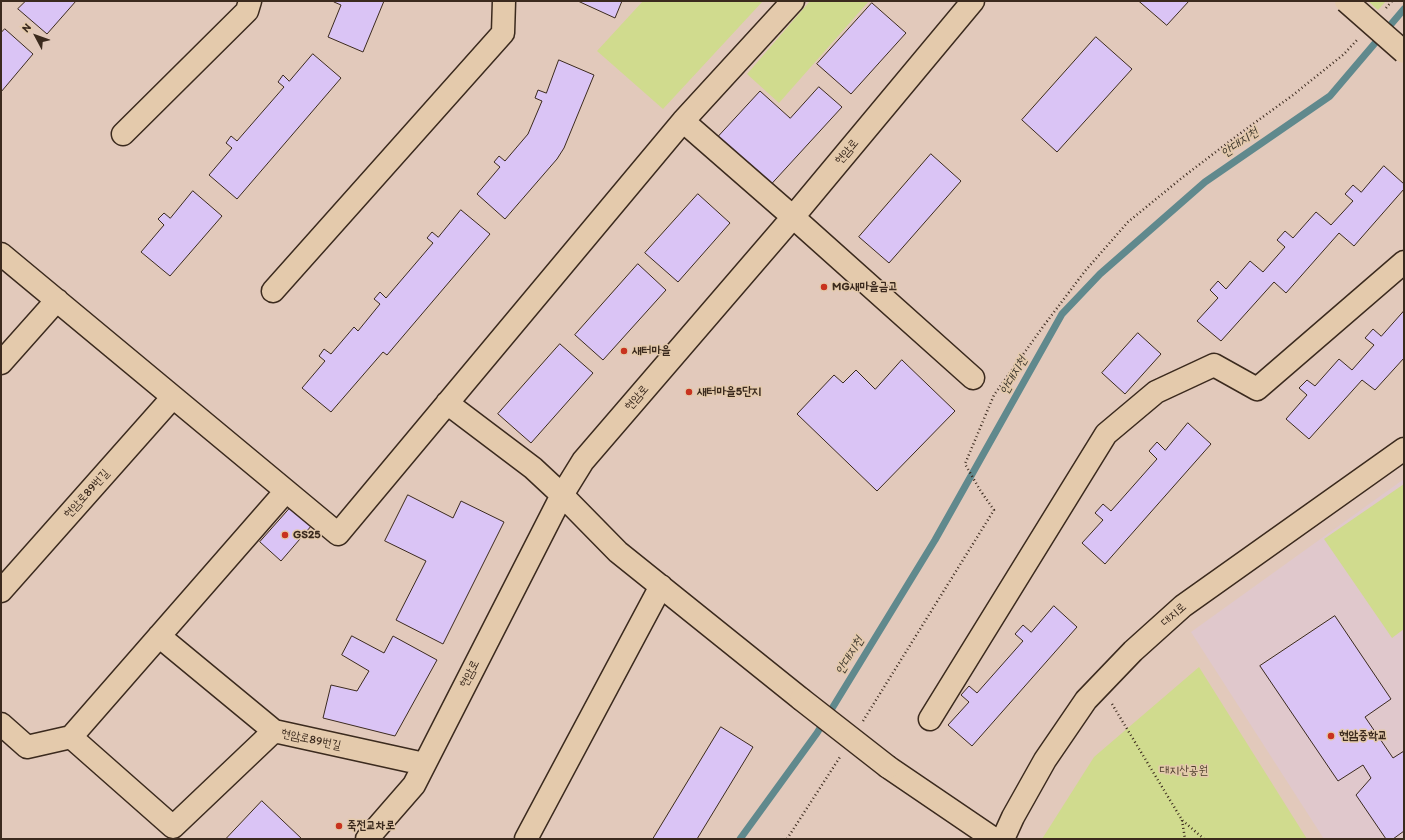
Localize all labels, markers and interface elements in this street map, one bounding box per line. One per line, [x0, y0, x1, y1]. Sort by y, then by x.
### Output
north arrow [16, 16, 56, 56]
text: N [19, 21, 34, 35]
water label: 안대지천 [1218, 125, 1262, 161]
street label: 현암로 [832, 136, 862, 168]
place label: MG새마을금고 [832, 280, 898, 294]
marker: MG새마을금고 [819, 282, 829, 292]
place label: 새터마을 [632, 344, 671, 358]
marker: 새터마을 [619, 346, 629, 356]
water label: 안대지천 [997, 354, 1031, 398]
street label: 현암로 [622, 382, 652, 414]
place label: 새터마을5단지 [697, 385, 761, 399]
marker: 새터마을5단지 [684, 387, 694, 397]
street label: 현암로89번길 [61, 466, 113, 522]
place label: GS25 [293, 528, 321, 542]
marker: GS25 [280, 530, 290, 540]
street label: 대지로 [1158, 600, 1190, 630]
water label: 안대지천 [833, 634, 867, 678]
street label: 현암로 [457, 658, 483, 690]
street label: 현암로89번길 [280, 727, 342, 753]
place label: 현암중학교 [1339, 729, 1387, 743]
marker: 현암중학교 [1326, 731, 1336, 741]
park label: 대지산공원 [1160, 764, 1208, 778]
place label: 죽전교차로 [347, 819, 395, 833]
marker: 죽전교차로 [334, 821, 344, 831]

